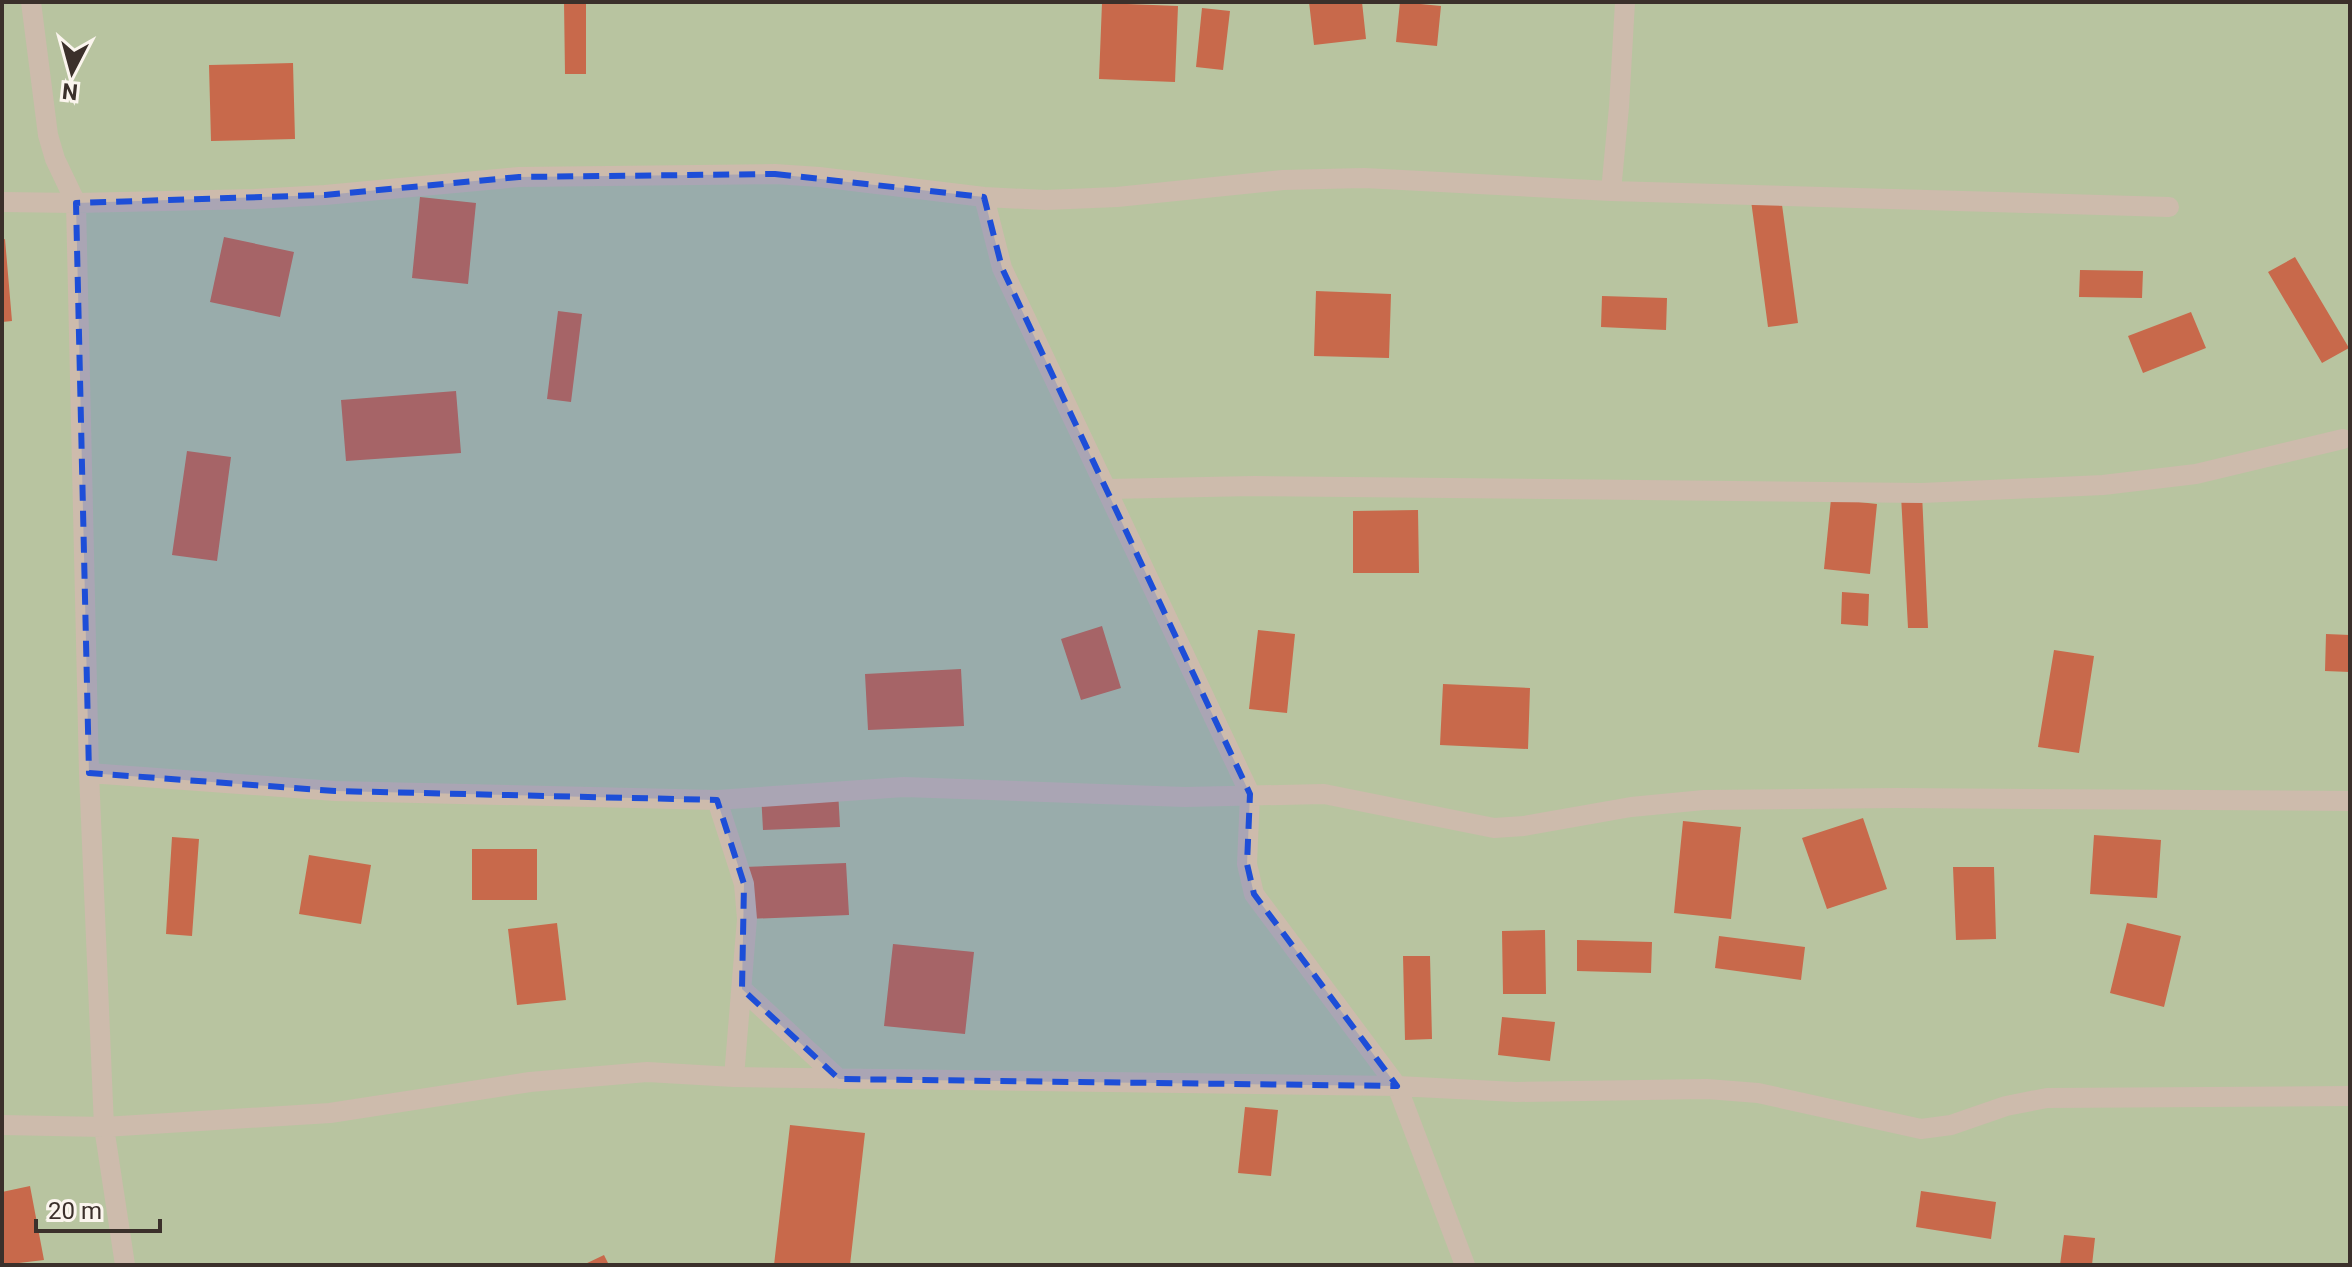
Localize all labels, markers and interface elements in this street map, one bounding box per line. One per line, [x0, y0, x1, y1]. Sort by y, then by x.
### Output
north arrow [32, 32, 112, 112]
text: N [61, 78, 79, 105]
scale bar [36, 1183, 160, 1233]
text: 20 m [48, 1197, 102, 1225]

